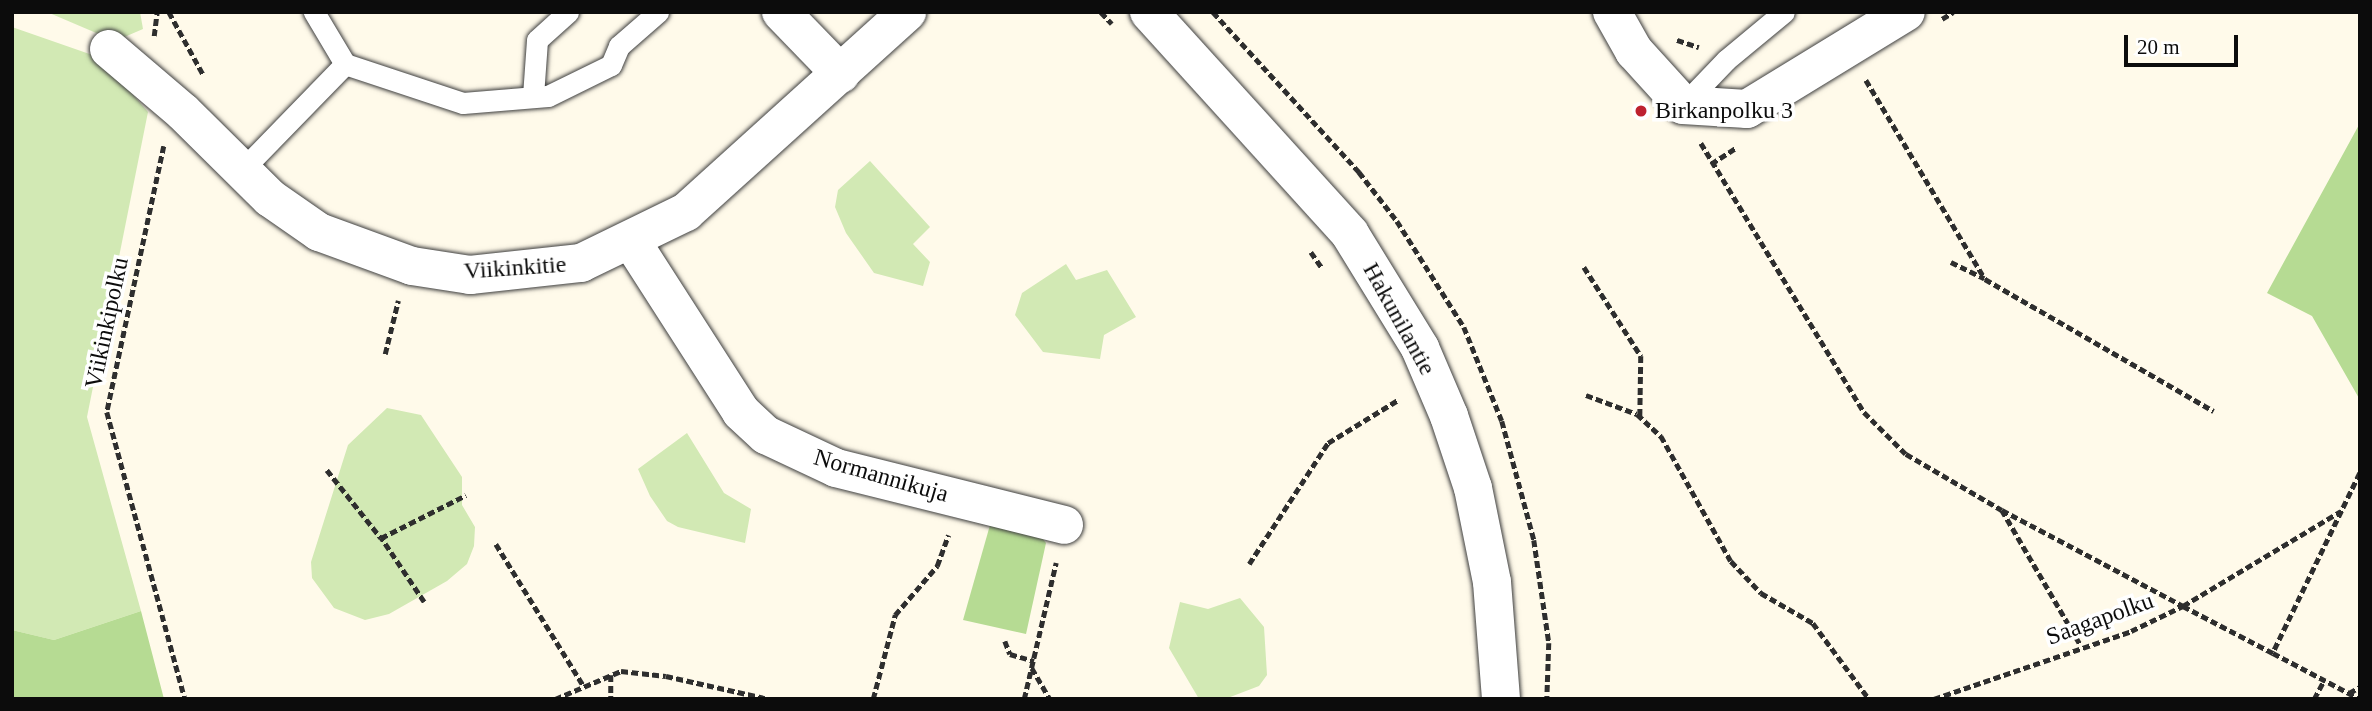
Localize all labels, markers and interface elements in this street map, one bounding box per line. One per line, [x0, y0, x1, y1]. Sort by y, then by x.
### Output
scale bar [2127, 21, 2241, 65]
text: 20 m [2137, 35, 2180, 59]
place label: Birkanpolku 3 [1655, 97, 1793, 125]
marker: Birkanpolku 3 [1633, 103, 1649, 119]
street label: Viikinkitie [463, 250, 567, 286]
street label: Viikinkipolku [79, 255, 135, 391]
street label: Hakunilantie [1356, 258, 1442, 380]
street label: Normannikuja [810, 443, 952, 509]
street label: Saagapolku [2042, 586, 2158, 652]

